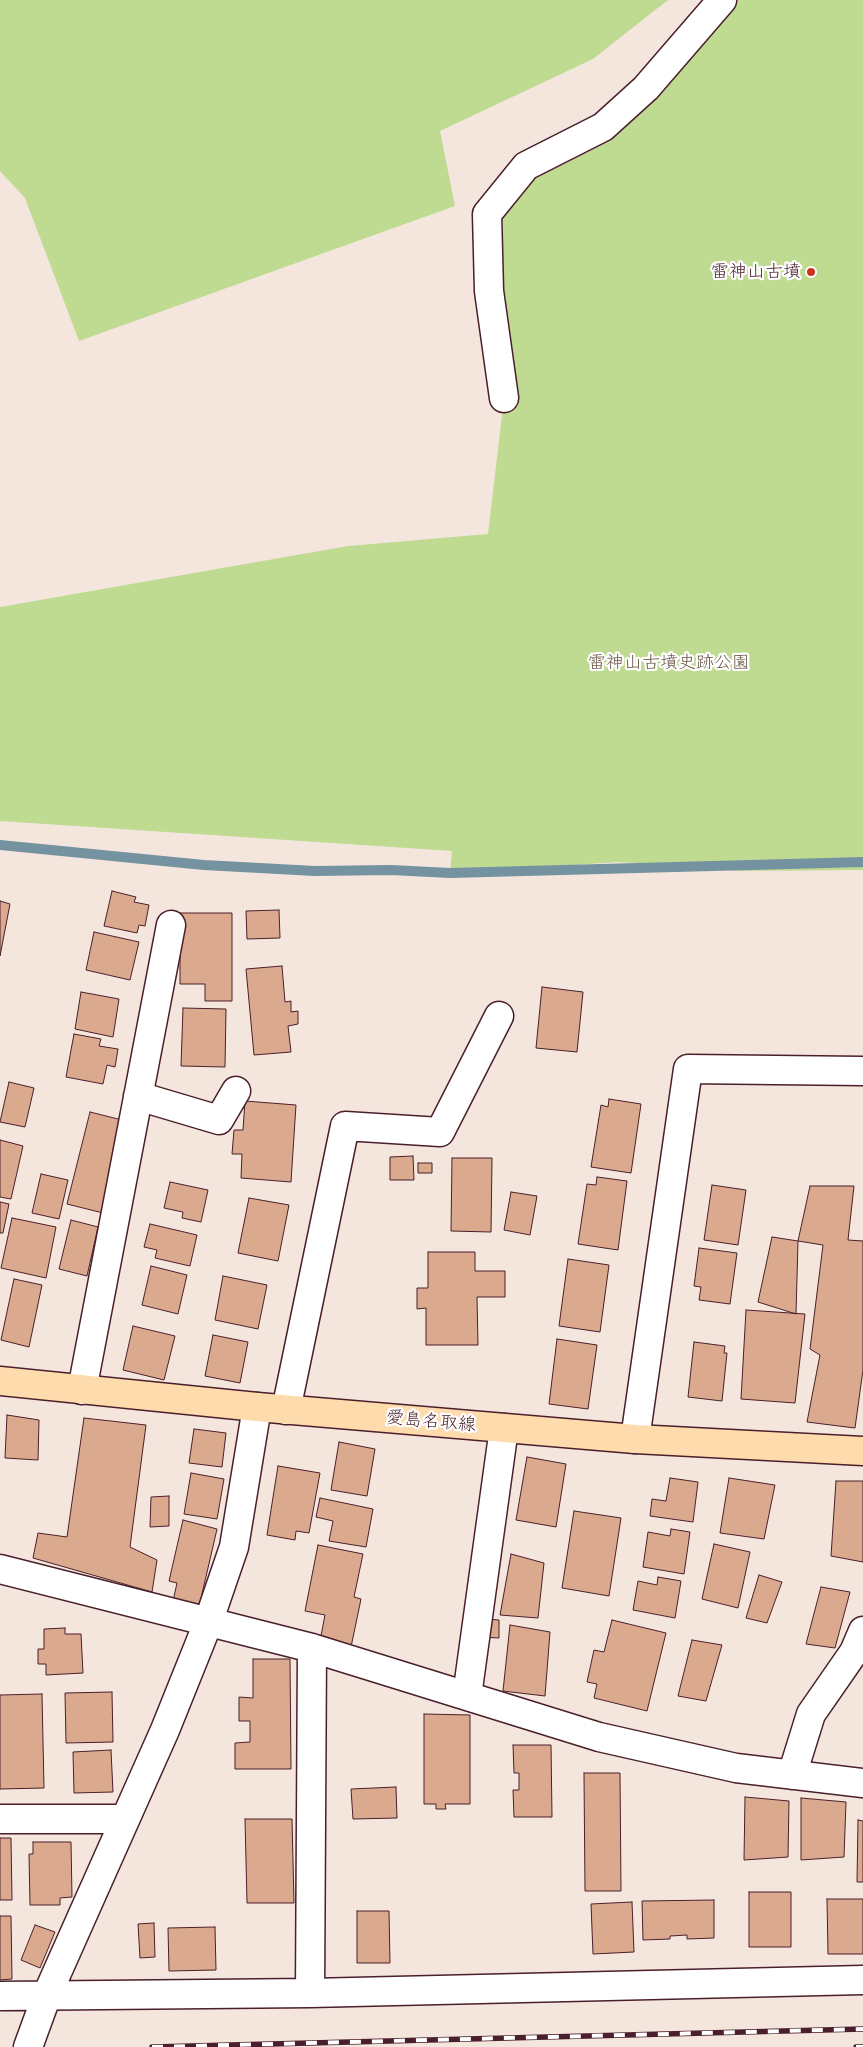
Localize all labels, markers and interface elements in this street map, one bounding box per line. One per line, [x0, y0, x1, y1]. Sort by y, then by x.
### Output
place label: 雷神山古墳 [711, 261, 801, 283]
marker: 雷神山古墳 [805, 266, 817, 278]
park label: 雷神山古墳史跡公園 [588, 652, 750, 674]
street label: 愛島名取線 [385, 1407, 477, 1437]

